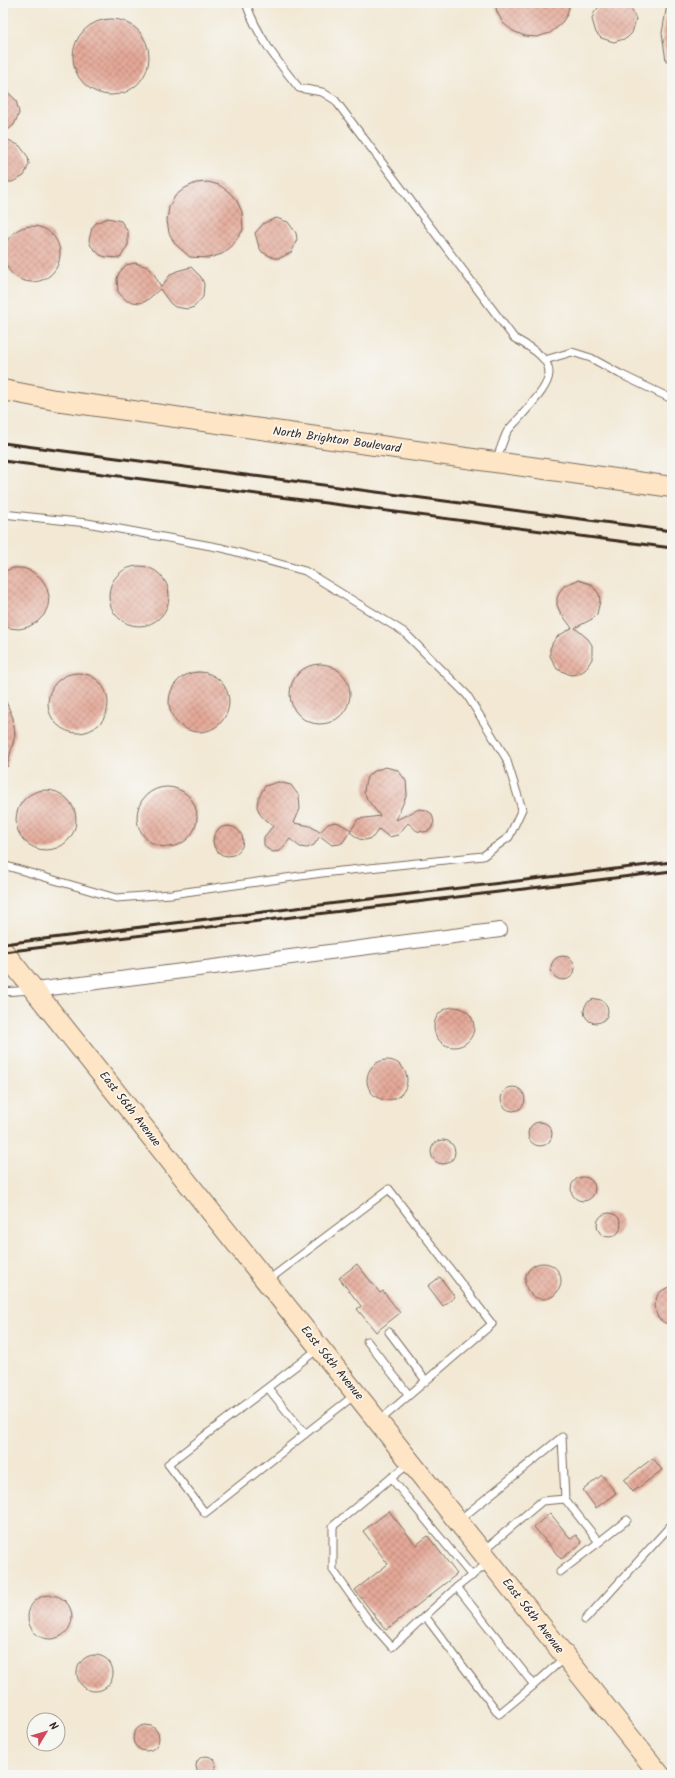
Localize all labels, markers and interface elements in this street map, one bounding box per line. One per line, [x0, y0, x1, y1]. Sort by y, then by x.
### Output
street label: North Brighton Boulevard [272, 422, 403, 459]
street label: East 56th Avenue [94, 1067, 166, 1151]
street label: East 56th Avenue [296, 1321, 369, 1405]
street label: East 56th Avenue [497, 1574, 569, 1658]
north arrow [26, 1712, 66, 1752]
text: N [44, 1718, 62, 1735]

